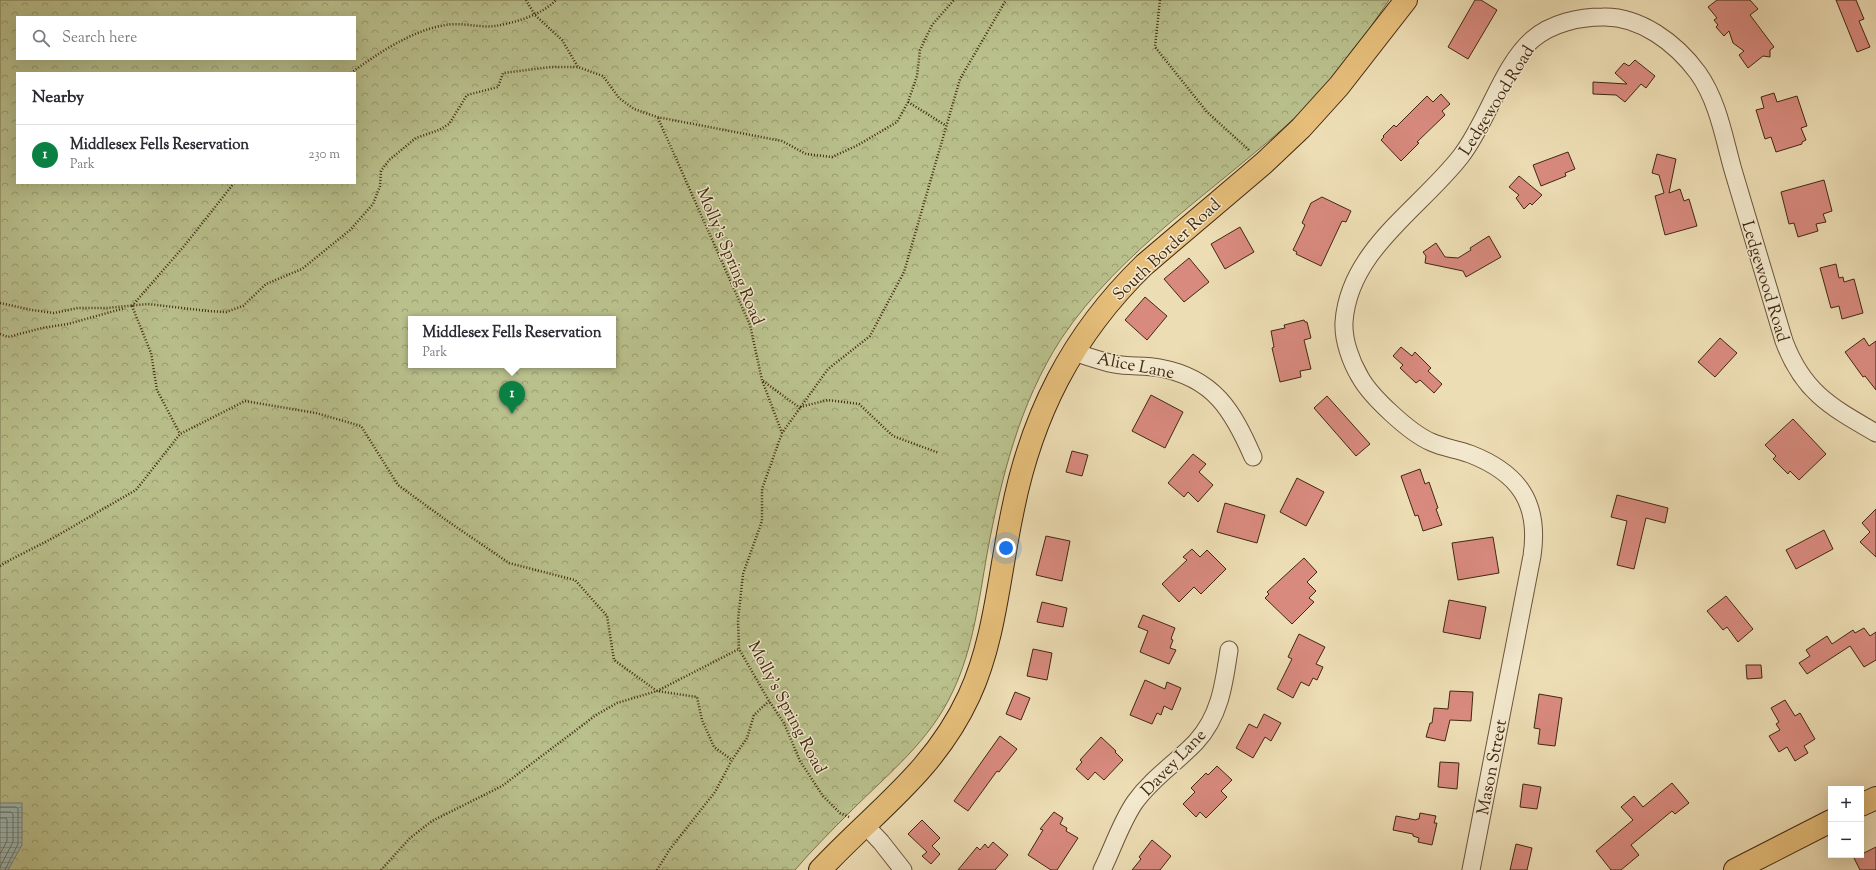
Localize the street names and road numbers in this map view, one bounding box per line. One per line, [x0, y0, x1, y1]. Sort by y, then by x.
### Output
street label: Ledgewood Road [1454, 41, 1541, 161]
street label: Molly's Spring Road [689, 184, 769, 330]
street label: South Border Road [1108, 193, 1227, 307]
street label: Ledgewood Road [1734, 218, 1794, 346]
street label: Alice Lane [1095, 348, 1176, 386]
street label: Molly's Spring Road [741, 637, 832, 779]
street label: Mason Street [1472, 717, 1514, 817]
street label: Davey Lane [1136, 724, 1213, 802]

